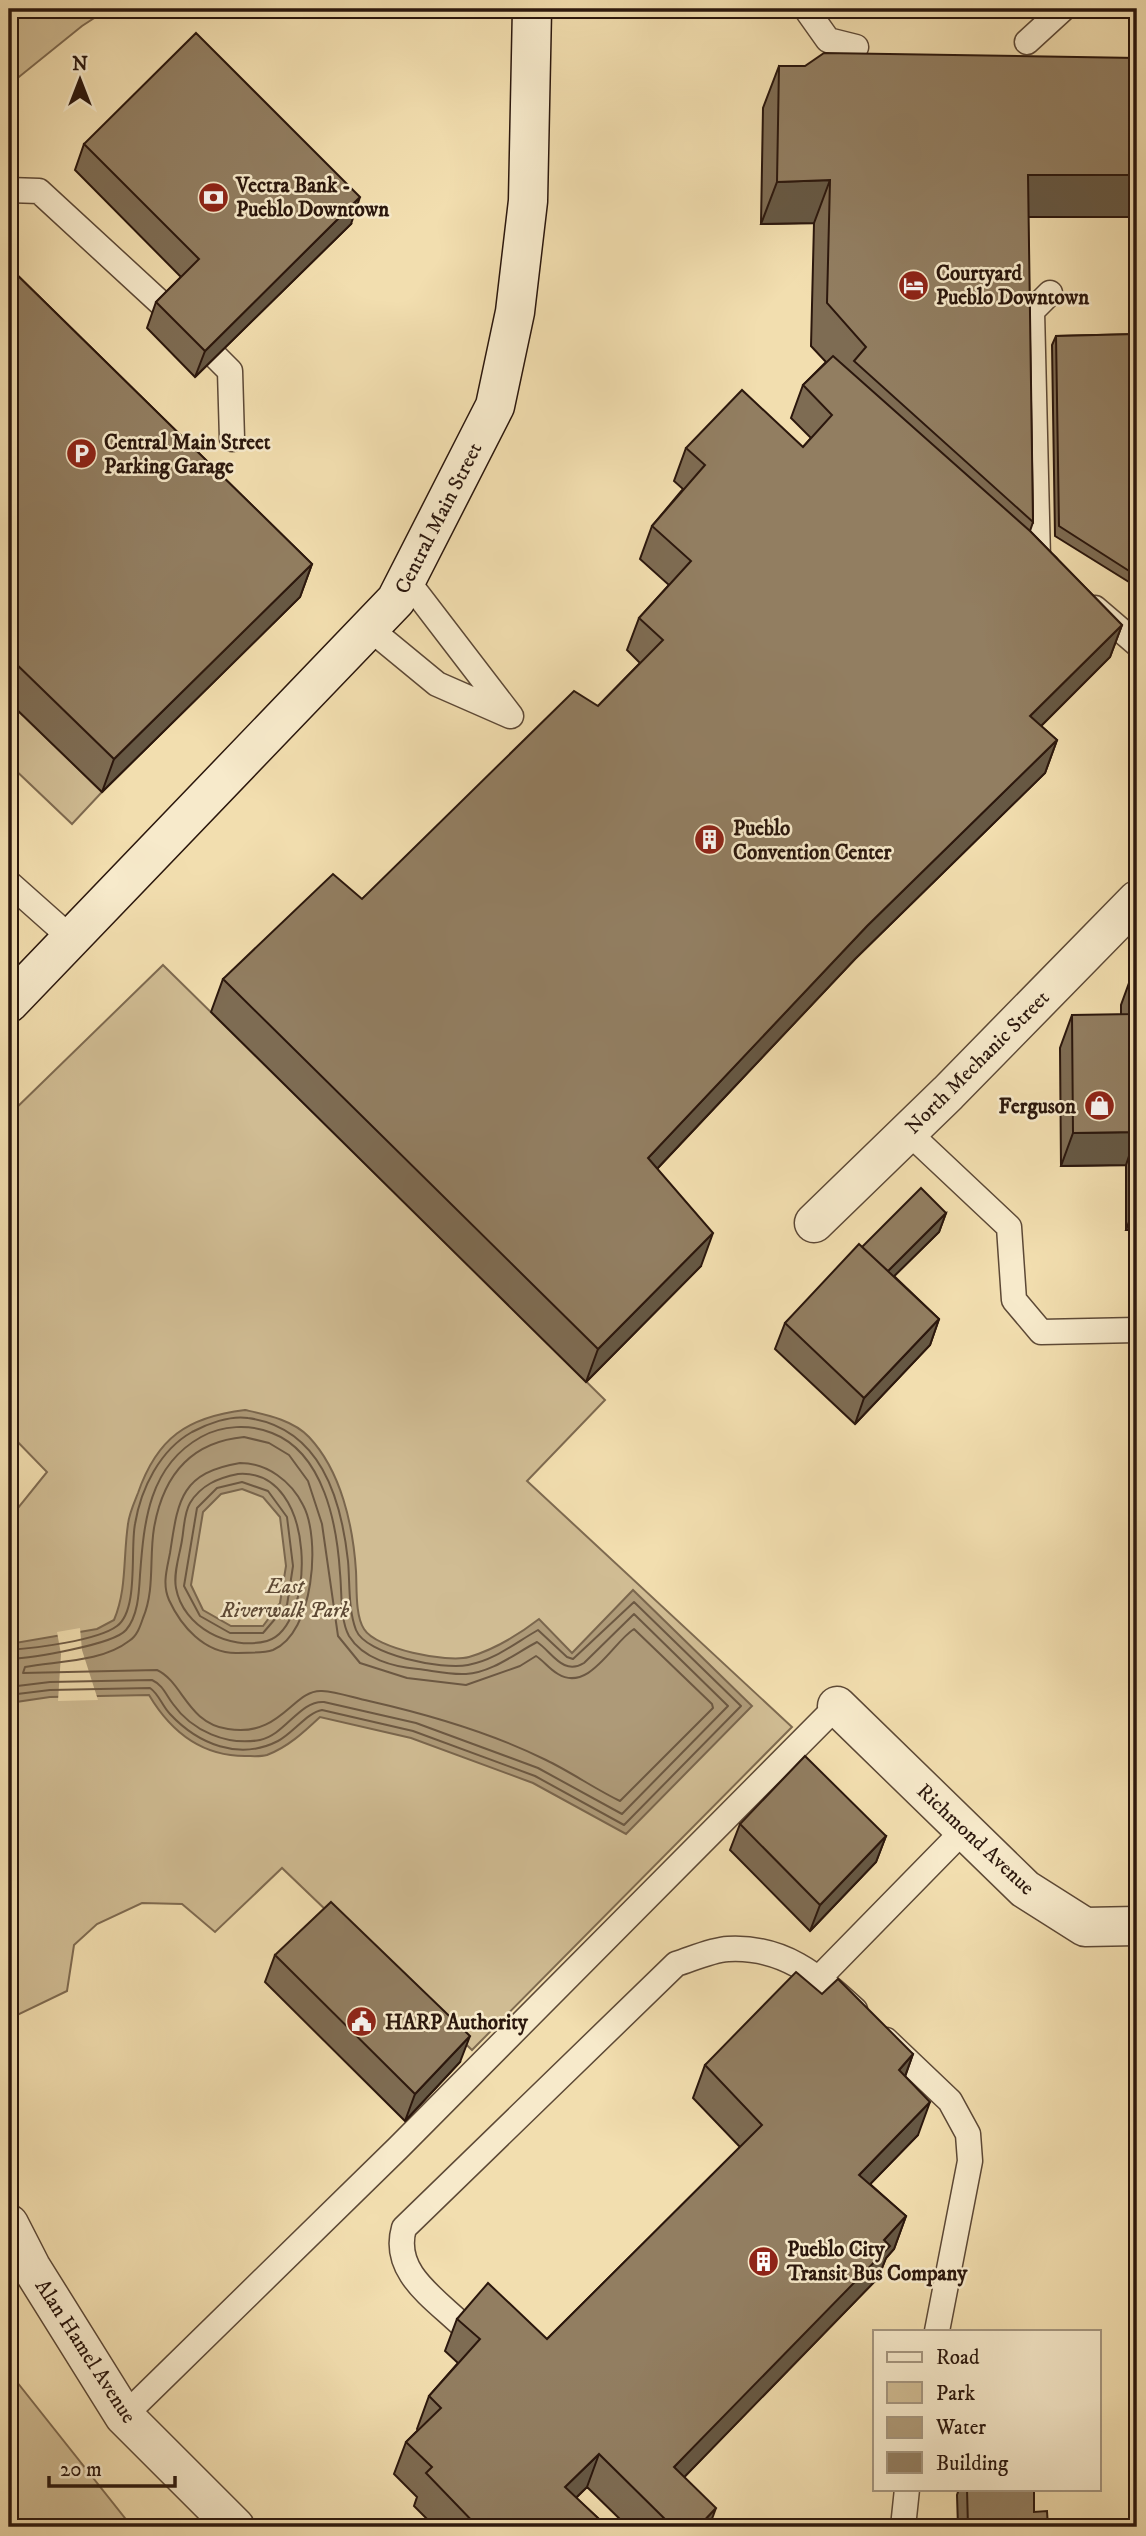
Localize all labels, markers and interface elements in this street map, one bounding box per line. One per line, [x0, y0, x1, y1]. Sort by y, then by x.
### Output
north arrow [46, 46, 116, 116]
text: N [72, 53, 88, 76]
place label: Vectra Bank - Pueblo Downtown [235, 173, 390, 223]
bank icon: Vectra Bank - Pueblo Downtown [196, 180, 230, 214]
place label: Courtyard Pueblo Downtown [936, 261, 1090, 311]
hotel icon: Courtyard Pueblo Downtown [896, 268, 930, 302]
place label: Central Main Street Parking Garage [104, 430, 271, 480]
parking icon: Central Main Street Parking Garage [64, 437, 98, 471]
street label: Central Main Street [390, 438, 488, 599]
place label: Pueblo Convention Center [733, 816, 893, 866]
building icon: Pueblo Convention Center [693, 823, 727, 857]
street label: North Mechanic Street [900, 985, 1055, 1140]
shop icon: Ferguson [1082, 1089, 1116, 1123]
place label: Ferguson [999, 1094, 1077, 1120]
park label: East Riverwalk Park [220, 1574, 350, 1624]
street label: Richmond Avenue [911, 1778, 1040, 1901]
public building icon: HARP Authority [345, 2005, 379, 2039]
place label: HARP Authority [385, 2010, 529, 2036]
place label: Pueblo City Transit Bus Company [786, 2237, 968, 2287]
building icon: Pueblo City Transit Bus Company [747, 2244, 781, 2278]
street label: Alan Hamel Avenue [29, 2275, 142, 2429]
legend [873, 2330, 1100, 2490]
text: Road [936, 2345, 980, 2371]
text: Park [936, 2381, 976, 2407]
text: Water [935, 2415, 986, 2441]
scale bar [49, 2445, 175, 2489]
text: Building [936, 2451, 1009, 2477]
text: 20 m [60, 2457, 102, 2483]

